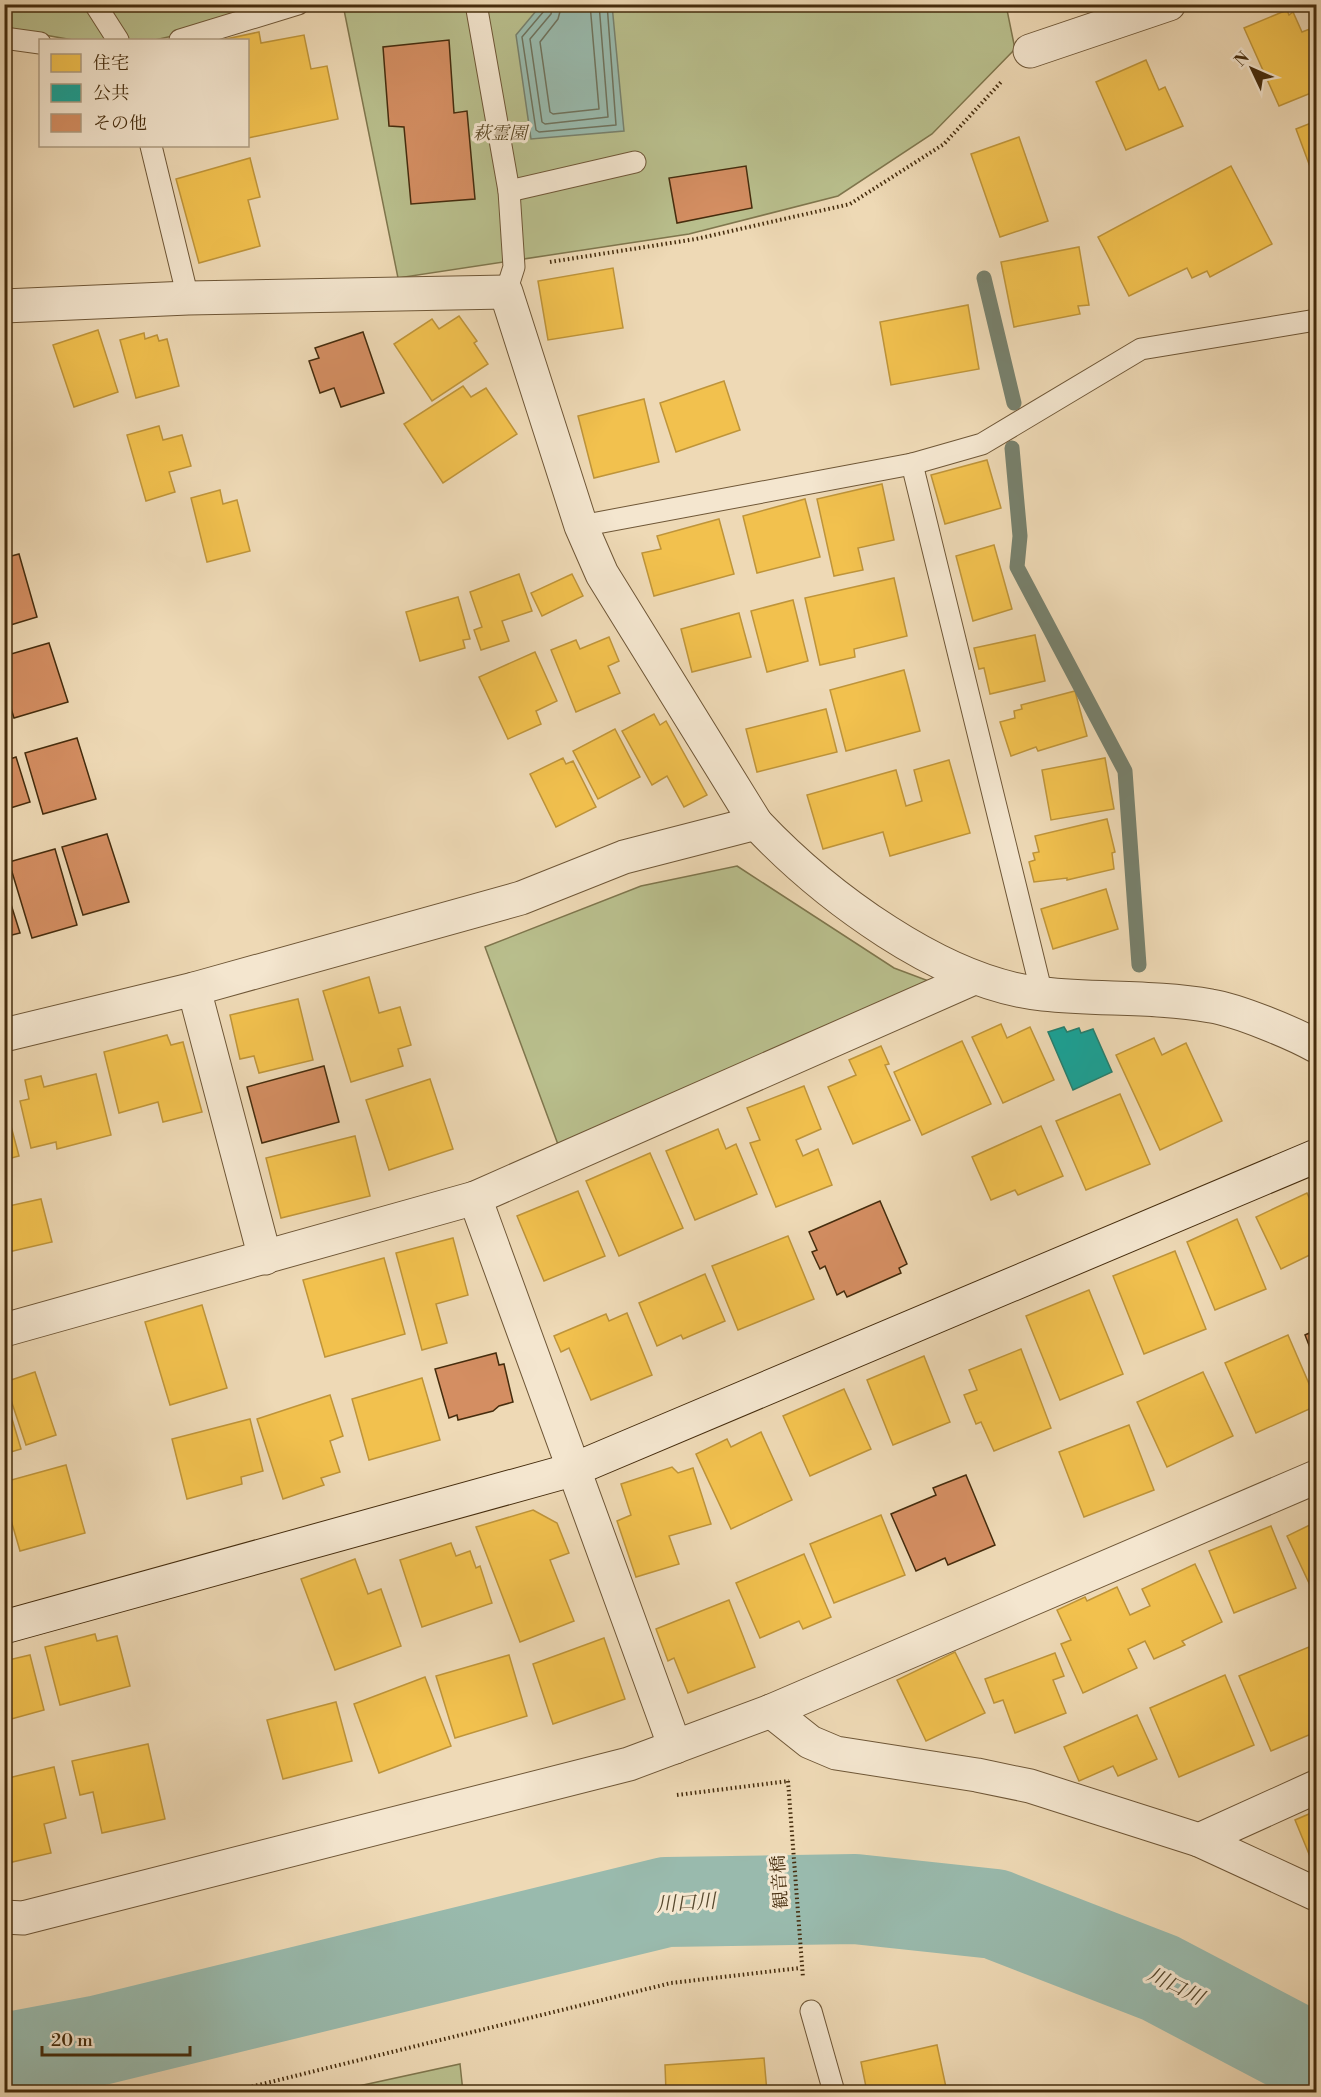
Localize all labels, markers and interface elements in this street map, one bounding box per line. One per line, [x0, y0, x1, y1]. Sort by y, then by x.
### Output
legend [39, 39, 249, 147]
north arrow [1222, 39, 1282, 99]
text: N [1230, 48, 1254, 71]
text: 住宅 [93, 52, 129, 75]
text: 公共 [93, 82, 129, 105]
text: その他 [93, 112, 147, 135]
park label: 萩霊園 [473, 122, 530, 145]
street label: 観音橋 [767, 1854, 793, 1910]
water label: 川口川 [655, 1889, 719, 1919]
water label: 川口川 [1143, 1963, 1209, 2012]
scale bar [42, 2019, 190, 2057]
text: 20 m [51, 2029, 93, 2052]

